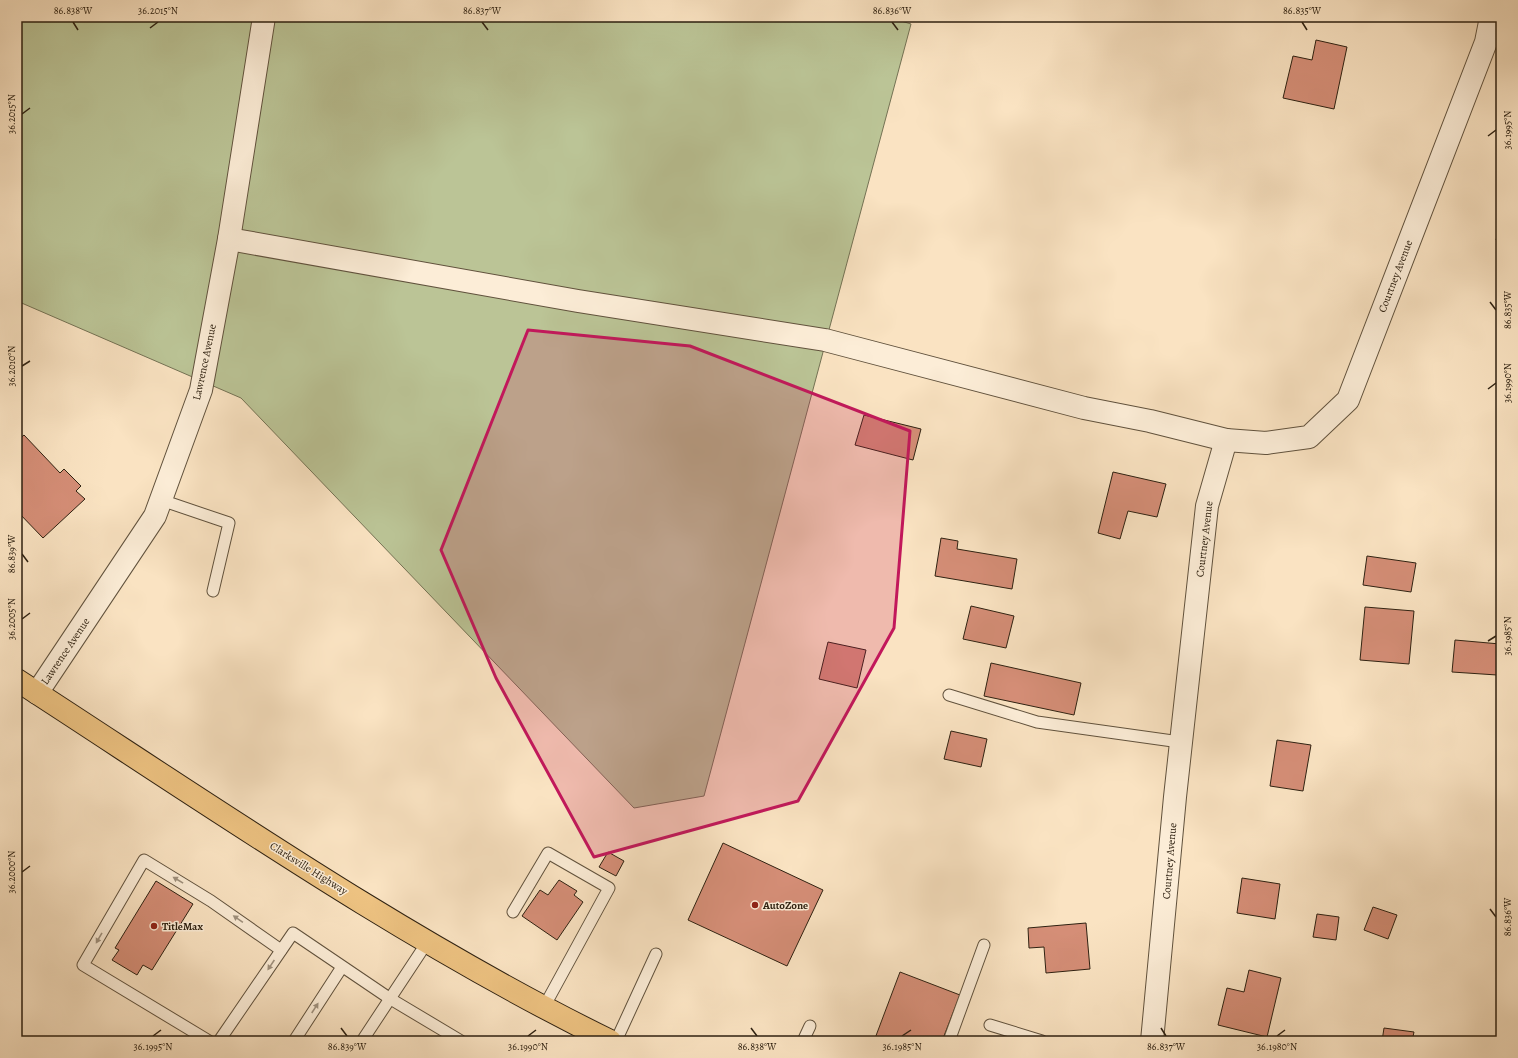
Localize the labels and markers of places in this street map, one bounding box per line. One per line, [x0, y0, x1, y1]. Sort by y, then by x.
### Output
place label: AutoZone [762, 898, 808, 913]
marker: AutoZone [750, 900, 760, 910]
place label: TitleMax [162, 919, 203, 934]
marker: TitleMax [149, 921, 159, 931]

